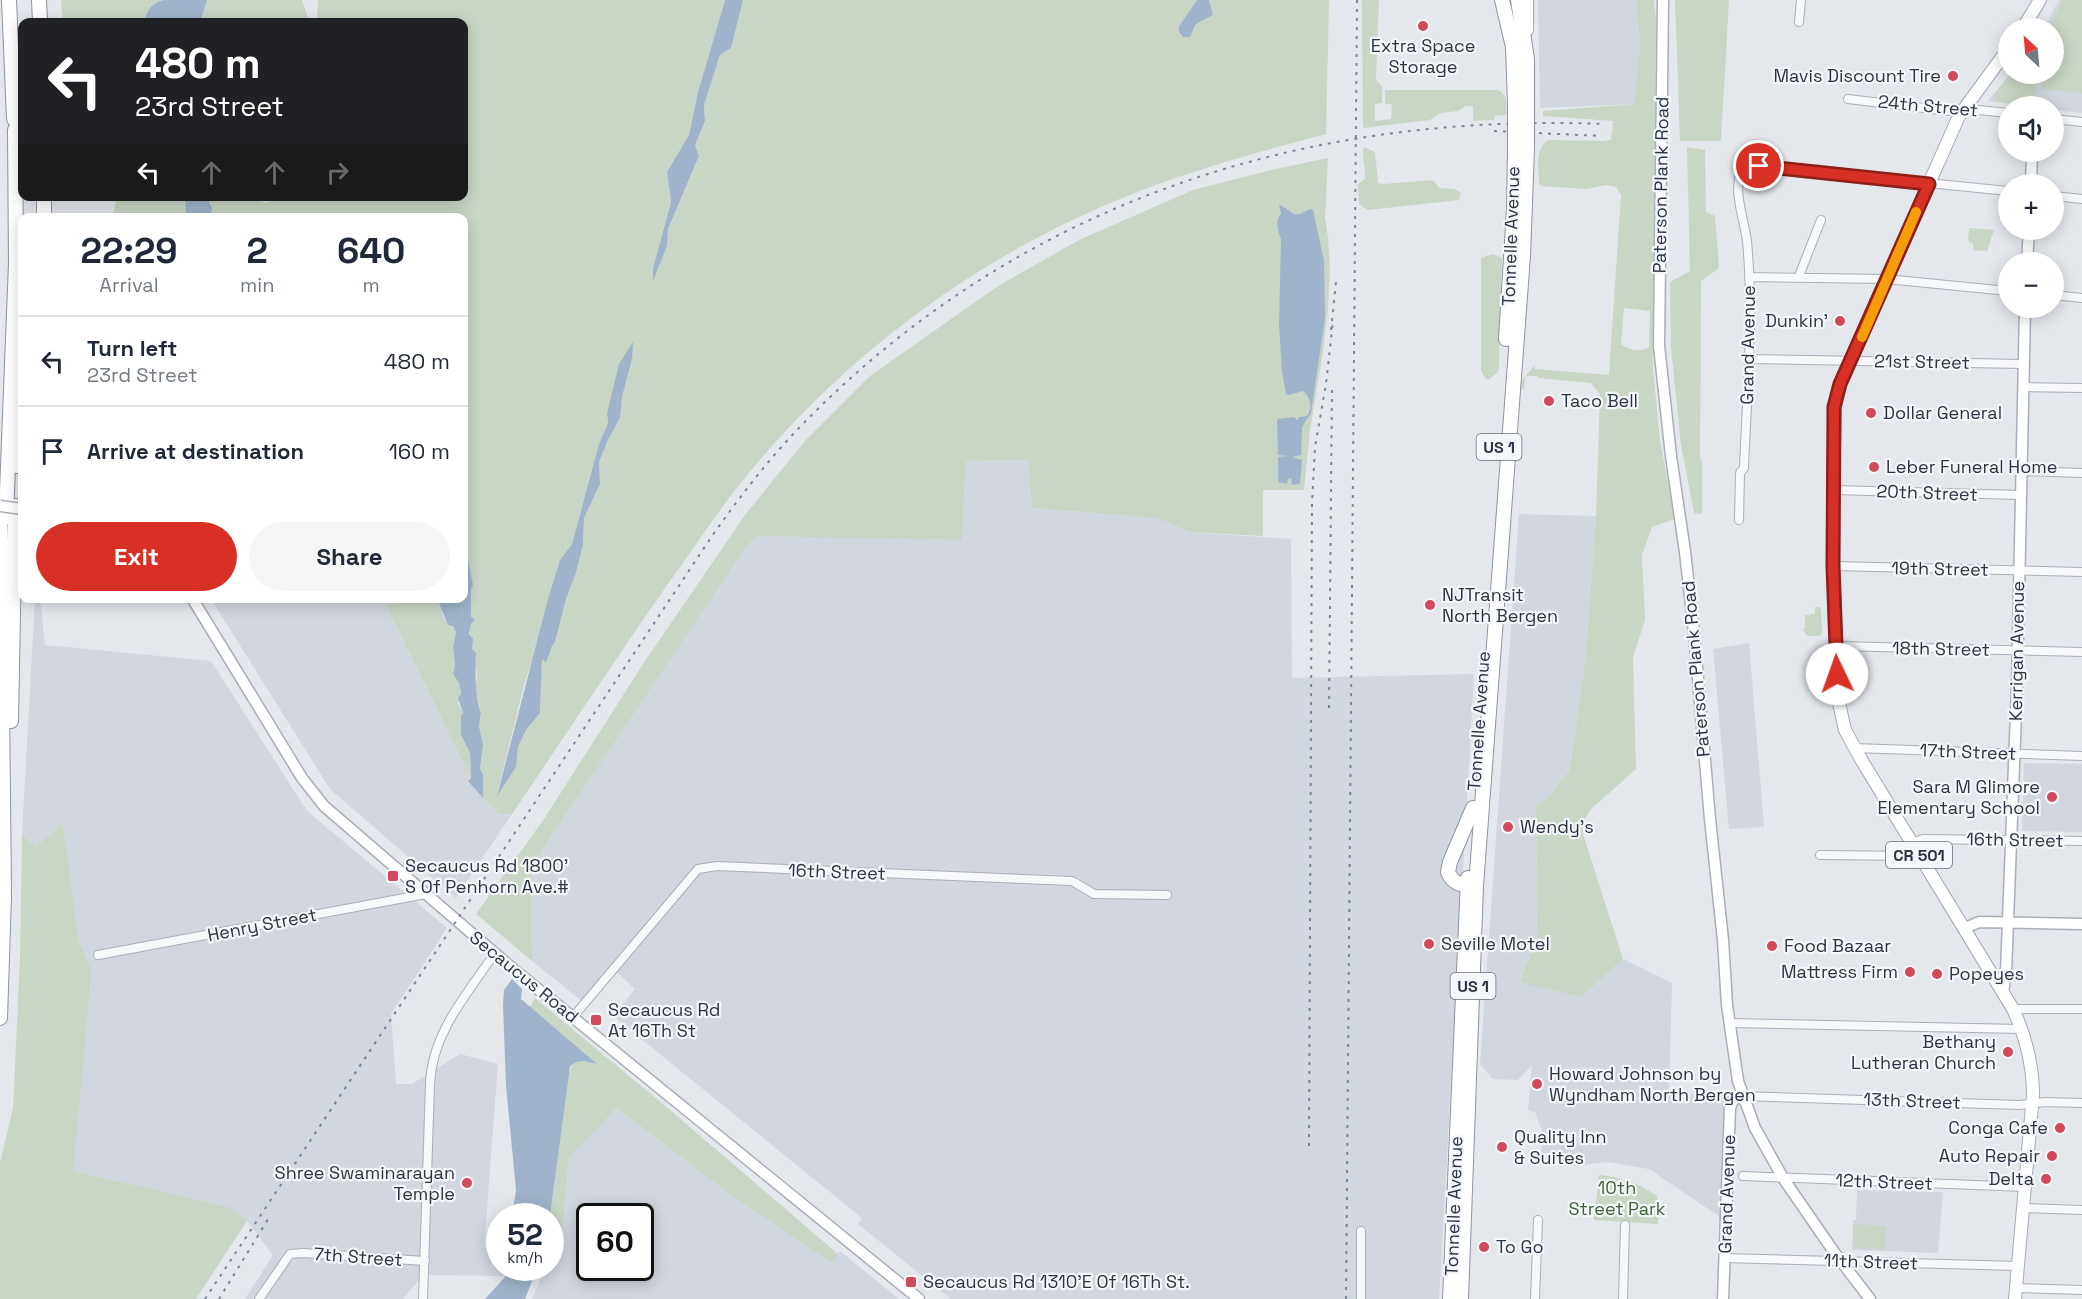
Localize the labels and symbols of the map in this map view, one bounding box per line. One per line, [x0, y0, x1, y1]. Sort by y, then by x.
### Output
north arrow [1998, 18, 2064, 84]
marker: Extra Space Storage [1416, 19, 1430, 33]
place label: Extra Space Storage [1371, 34, 1475, 78]
place label: Mavis Discount Tire [1773, 64, 1941, 87]
marker: Mavis Discount Tire [1946, 69, 1960, 83]
street label: 24th Street [1877, 90, 1979, 121]
street label: Paterson Plank Road [1647, 96, 1674, 274]
pin [1733, 140, 1784, 191]
street label: Tonnelle Avenue [1497, 166, 1524, 306]
street label: Grand Avenue [1735, 285, 1760, 405]
place label: Dunkin' [1765, 309, 1828, 332]
marker: Dunkin' [1833, 314, 1847, 328]
street label: 21st Street [1874, 349, 1970, 374]
place label: Taco Bell [1561, 389, 1638, 412]
marker: Taco Bell [1542, 394, 1556, 408]
place label: Dollar General [1883, 401, 2002, 424]
marker: Dollar General [1864, 406, 1878, 420]
road number: US 1 [1476, 434, 1522, 460]
place label: Leber Funeral Home [1886, 455, 2057, 478]
marker: Leber Funeral Home [1867, 460, 1881, 474]
street label: 20th Street [1876, 479, 1978, 506]
street label: 19th Street [1891, 556, 1989, 581]
street label: Paterson Plank Road [1676, 580, 1715, 758]
street label: Kerrigan Avenue [2004, 581, 2029, 721]
place label: NJTransit North Bergen [1442, 583, 1558, 627]
marker: NJTransit North Bergen [1423, 598, 1437, 612]
street label: 18th Street [1892, 636, 1990, 661]
position arrow [1805, 642, 1869, 706]
street label: Tonnelle Avenue [1462, 650, 1495, 792]
street label: 17th Street [1919, 738, 2017, 765]
place label: Sara M Glimore Elementary School [1877, 775, 2040, 819]
marker: Sara M Glimore Elementary School [2045, 790, 2059, 804]
place label: Wendy's [1520, 815, 1594, 838]
marker: Wendy's [1501, 820, 1515, 834]
street label: 16th Street [1966, 827, 2064, 852]
road number: CR 501 [1886, 842, 1952, 868]
place label: Secaucus Rd 1800' S Of Penhorn Ave.# [405, 854, 569, 898]
street label: 16th Street [788, 858, 886, 885]
marker: Secaucus Rd 1800' S Of Penhorn Ave.# [386, 869, 400, 883]
street label: Henry Street [205, 903, 319, 946]
street label: Secaucus Road [465, 926, 583, 1028]
place label: Seville Motel [1441, 932, 1550, 955]
place label: Food Bazaar [1784, 934, 1891, 957]
marker: Seville Motel [1422, 937, 1436, 951]
marker: Food Bazaar [1765, 939, 1779, 953]
place label: Mattress Firm [1781, 960, 1898, 983]
place label: Popeyes [1949, 962, 2024, 985]
marker: Mattress Firm [1903, 965, 1917, 979]
marker: Popeyes [1930, 967, 1944, 981]
road number: US 1 [1450, 973, 1496, 999]
place label: Secaucus Rd At 16Th St [608, 998, 720, 1042]
marker: Secaucus Rd At 16Th St [589, 1013, 603, 1027]
place label: Bethany Lutheran Church [1851, 1030, 1996, 1074]
marker: Bethany Lutheran Church [2001, 1045, 2015, 1059]
place label: Howard Johnson by Wyndham North Bergen [1549, 1062, 1756, 1106]
marker: Howard Johnson by Wyndham North Bergen [1530, 1077, 1544, 1091]
street label: 13th Street [1863, 1087, 1961, 1114]
place label: Conga Cafe [1948, 1116, 2048, 1139]
marker: Conga Cafe [2053, 1121, 2067, 1135]
place label: Quality Inn & Suites [1514, 1125, 1607, 1169]
street label: Grand Avenue [1713, 1134, 1740, 1254]
street label: Tonnelle Avenue [1440, 1136, 1467, 1276]
marker: Quality Inn & Suites [1495, 1140, 1509, 1154]
place label: Auto Repair [1939, 1144, 2040, 1167]
marker: Auto Repair [2045, 1149, 2059, 1163]
place label: Shree Swaminarayan Temple [275, 1161, 455, 1205]
place label: Delta [1988, 1167, 2034, 1190]
street label: 12th Street [1835, 1168, 1933, 1195]
marker: Delta [2039, 1172, 2053, 1186]
marker: Shree Swaminarayan Temple [460, 1176, 474, 1190]
park label: 10th Street Park [1568, 1176, 1666, 1220]
speed limit sign: 60 [576, 1203, 654, 1281]
place label: To Go [1496, 1235, 1544, 1258]
marker: To Go [1477, 1240, 1491, 1254]
street label: 7th Street [313, 1242, 403, 1271]
street label: 11th Street [1824, 1248, 1918, 1275]
place label: Secaucus Rd 1310'E Of 16Th St. [923, 1270, 1190, 1293]
marker: Secaucus Rd 1310'E Of 16Th St. [904, 1275, 918, 1289]

